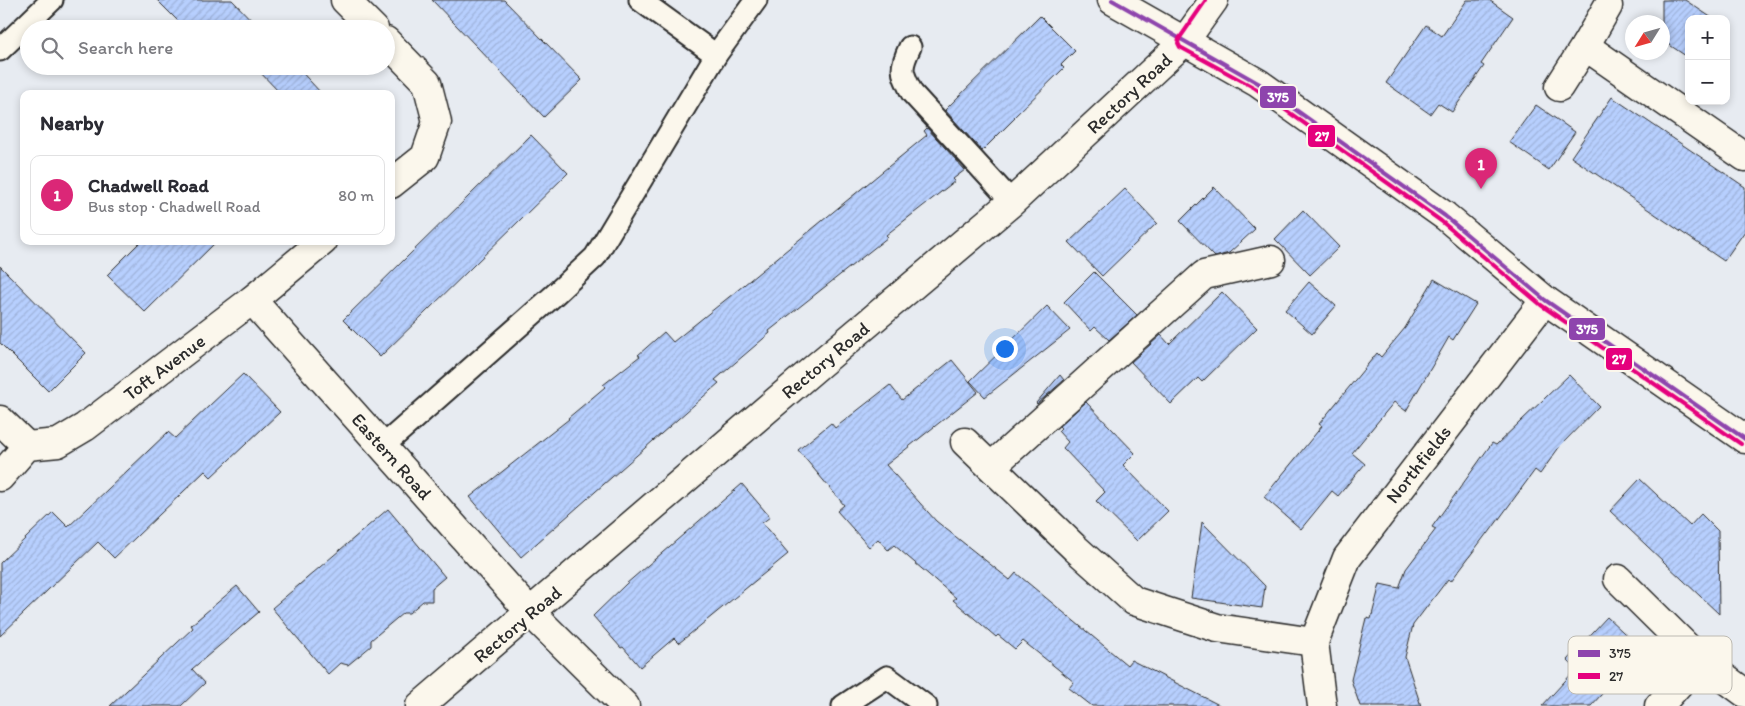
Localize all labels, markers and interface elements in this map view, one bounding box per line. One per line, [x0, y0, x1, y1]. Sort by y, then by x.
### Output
north arrow [1625, 15, 1670, 60]
map controls [1685, 15, 1730, 105]
button: + [1685, 15, 1730, 60]
search box [20, 20, 395, 75]
icon: search [38, 34, 66, 62]
text: Search here [78, 36, 173, 59]
street label: Rectory Road [1082, 48, 1177, 139]
button: − [1685, 60, 1730, 105]
line badge: 375 [1259, 85, 1297, 109]
text: 375 [1267, 89, 1290, 106]
text: Nearby [40, 110, 104, 135]
line badge: 27 [1307, 124, 1336, 148]
text: 27 [1315, 128, 1329, 145]
pin: 1 [1465, 148, 1497, 189]
text: Chadwell Road [88, 174, 209, 197]
text: 1 [53, 186, 61, 205]
text: 80 m [338, 186, 374, 205]
text: Bus stop · Chadwell Road [88, 197, 260, 216]
street label: Rectory Road [777, 317, 874, 404]
line badge: 375 [1568, 317, 1606, 341]
text: 375 [1576, 321, 1599, 338]
street label: Toft Avenue [119, 329, 210, 406]
your location [992, 336, 1018, 362]
line badge: 27 [1605, 347, 1633, 371]
text: 27 [1612, 351, 1626, 368]
street label: Eastern Road [347, 408, 437, 504]
street label: Northfields [1381, 421, 1456, 508]
street label: Rectory Road [469, 581, 566, 668]
legend [1568, 636, 1732, 694]
text: 375 [1609, 645, 1631, 662]
text: 27 [1609, 668, 1623, 685]

